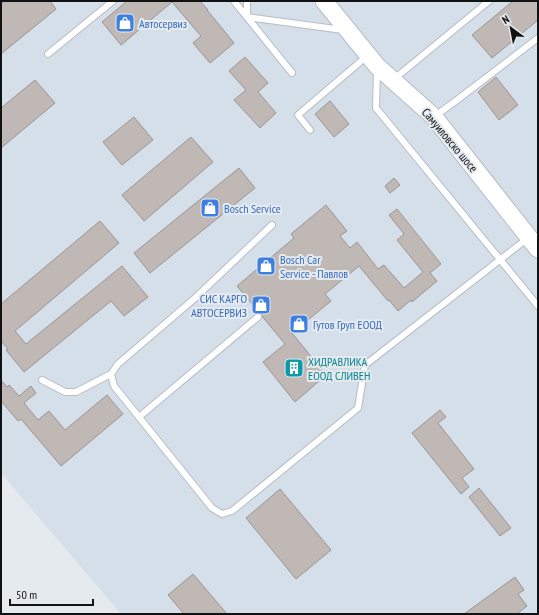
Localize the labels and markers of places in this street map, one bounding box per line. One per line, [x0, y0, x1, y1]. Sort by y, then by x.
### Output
shop icon: Автосервиз [114, 12, 136, 34]
place label: Автосервиз [139, 16, 187, 31]
shop icon: Bosch Service [199, 197, 221, 219]
place label: Bosch Service [224, 201, 281, 216]
place label: Bosch Car Service - Павлов [280, 252, 348, 281]
shop icon: Bosch Car Service - Павлов [255, 255, 277, 277]
place label: СИС КАРГО АВТОСЕРВИЗ [191, 291, 247, 320]
shop icon: СИС КАРГО АВТОСЕРВИЗ [250, 294, 272, 316]
shop icon: Гутов Груп ЕООД [288, 313, 310, 335]
place label: Гутов Груп ЕООД [313, 317, 383, 332]
place label: ХИДРАВЛИКА ЕООД СЛИВЕН [308, 354, 370, 383]
building icon: ХИДРАВЛИКА ЕООД СЛИВЕН [283, 357, 305, 379]

